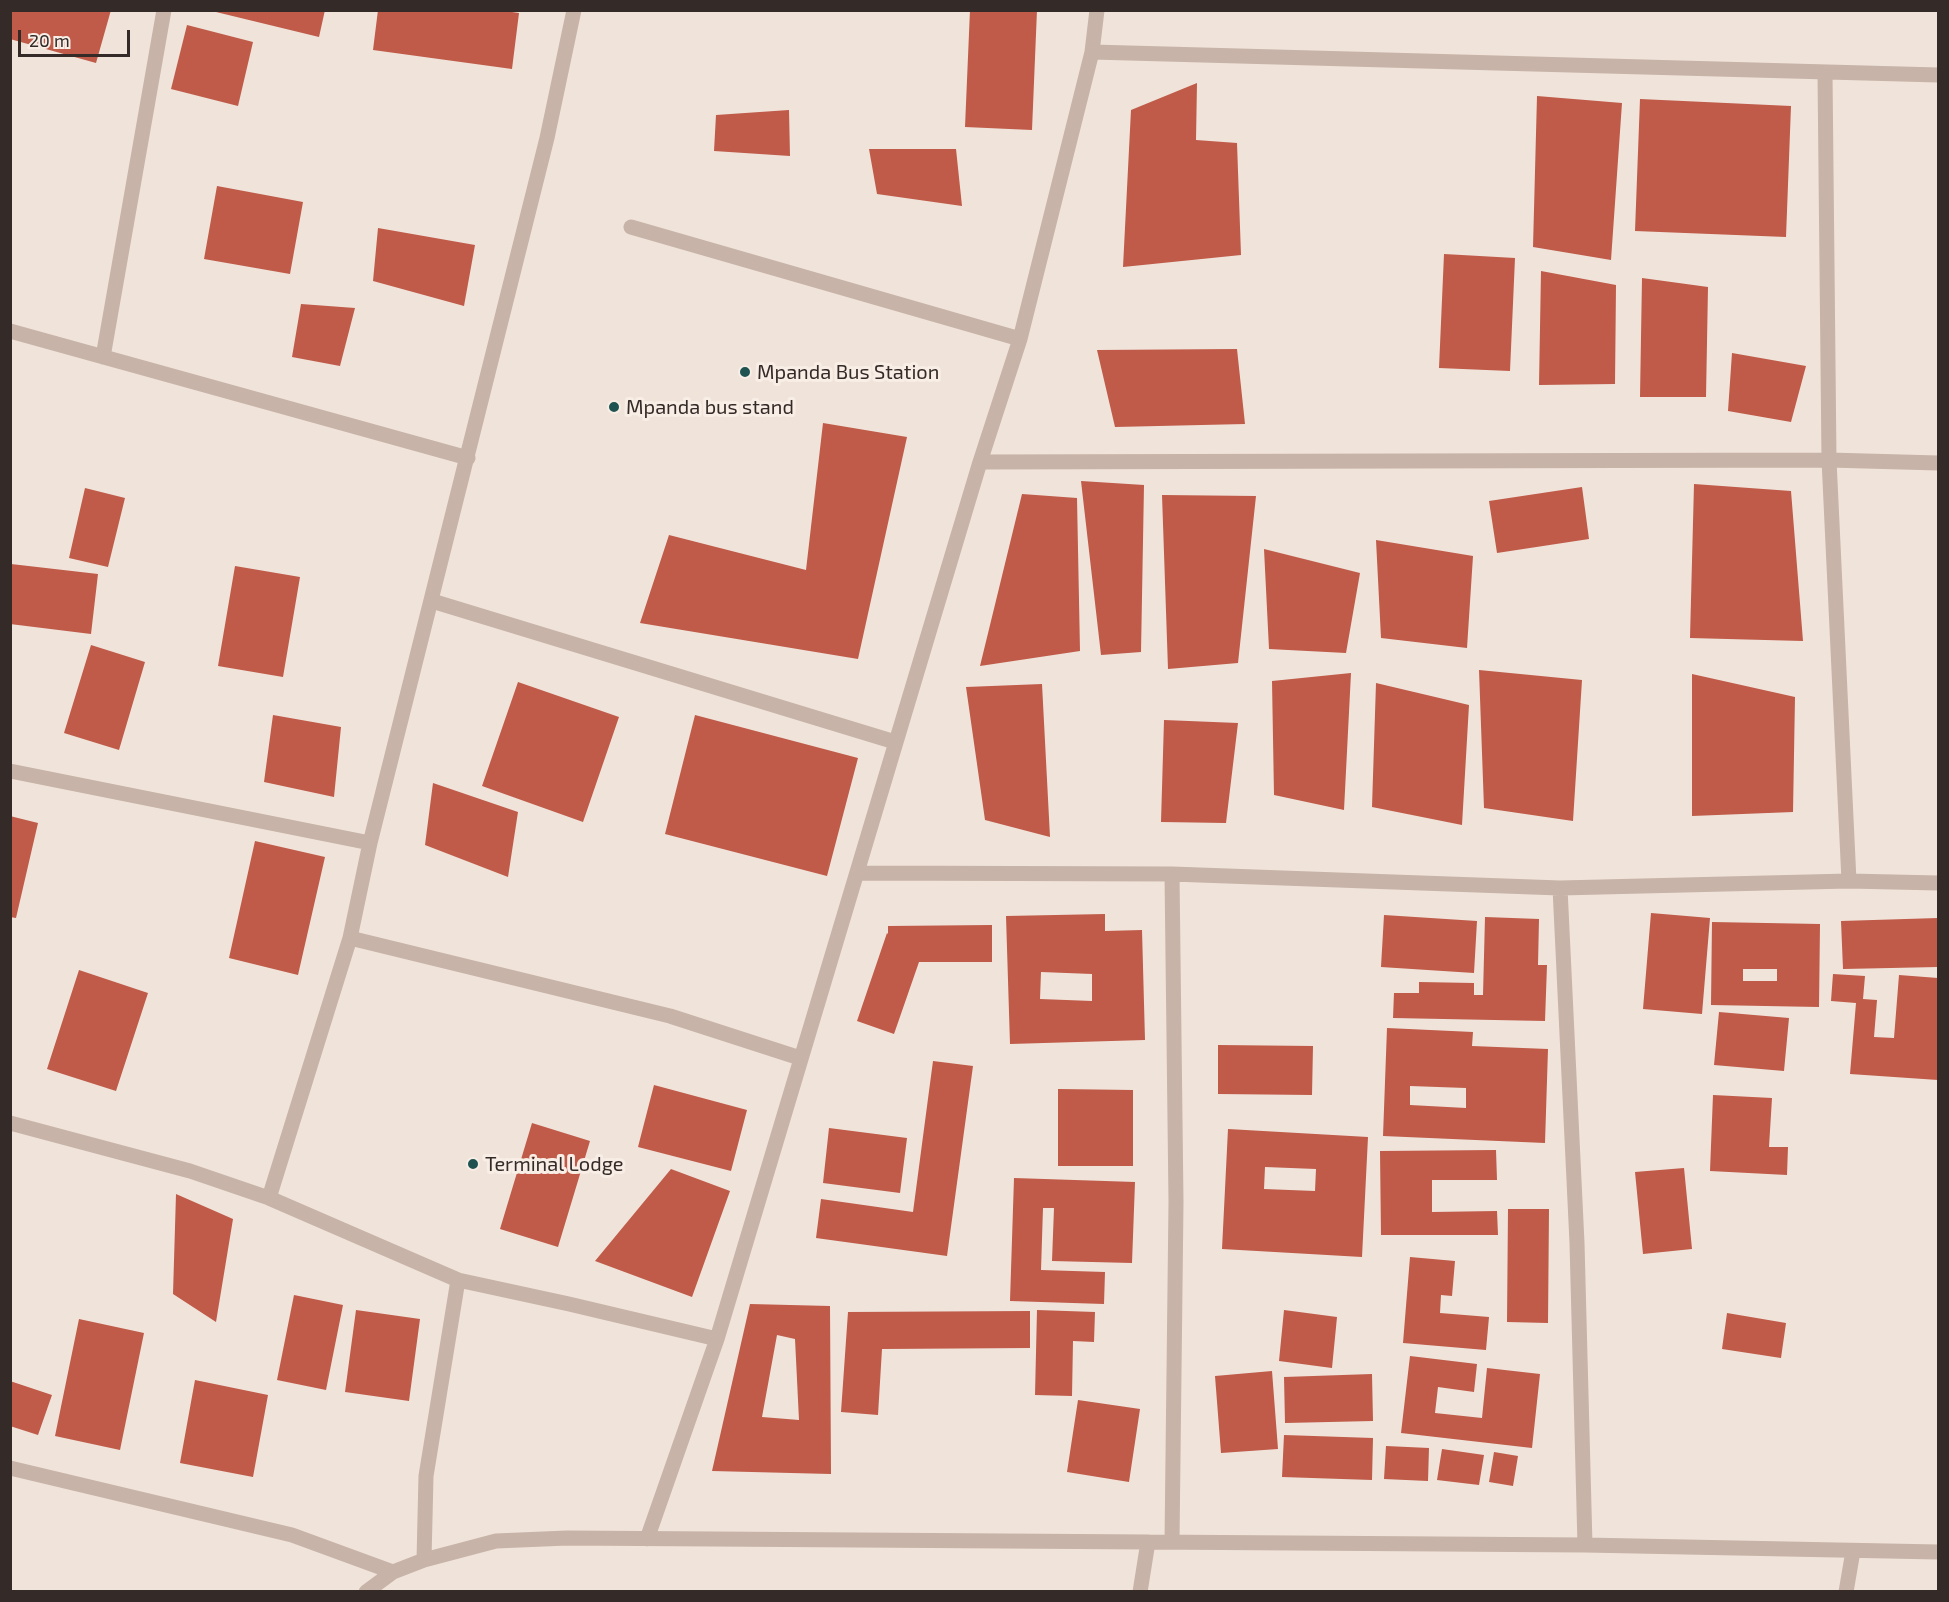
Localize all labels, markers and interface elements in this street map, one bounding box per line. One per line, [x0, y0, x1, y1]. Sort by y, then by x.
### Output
scale bar [21, 18, 134, 56]
text: 20 m [29, 29, 70, 51]
place label: Mpanda Bus Station [757, 360, 939, 384]
marker: Mpanda Bus Station [738, 365, 752, 379]
place label: Mpanda bus stand [626, 395, 794, 419]
marker: Mpanda bus stand [607, 400, 621, 414]
place label: Terminal Lodge [485, 1152, 623, 1176]
marker: Terminal Lodge [466, 1157, 480, 1171]

